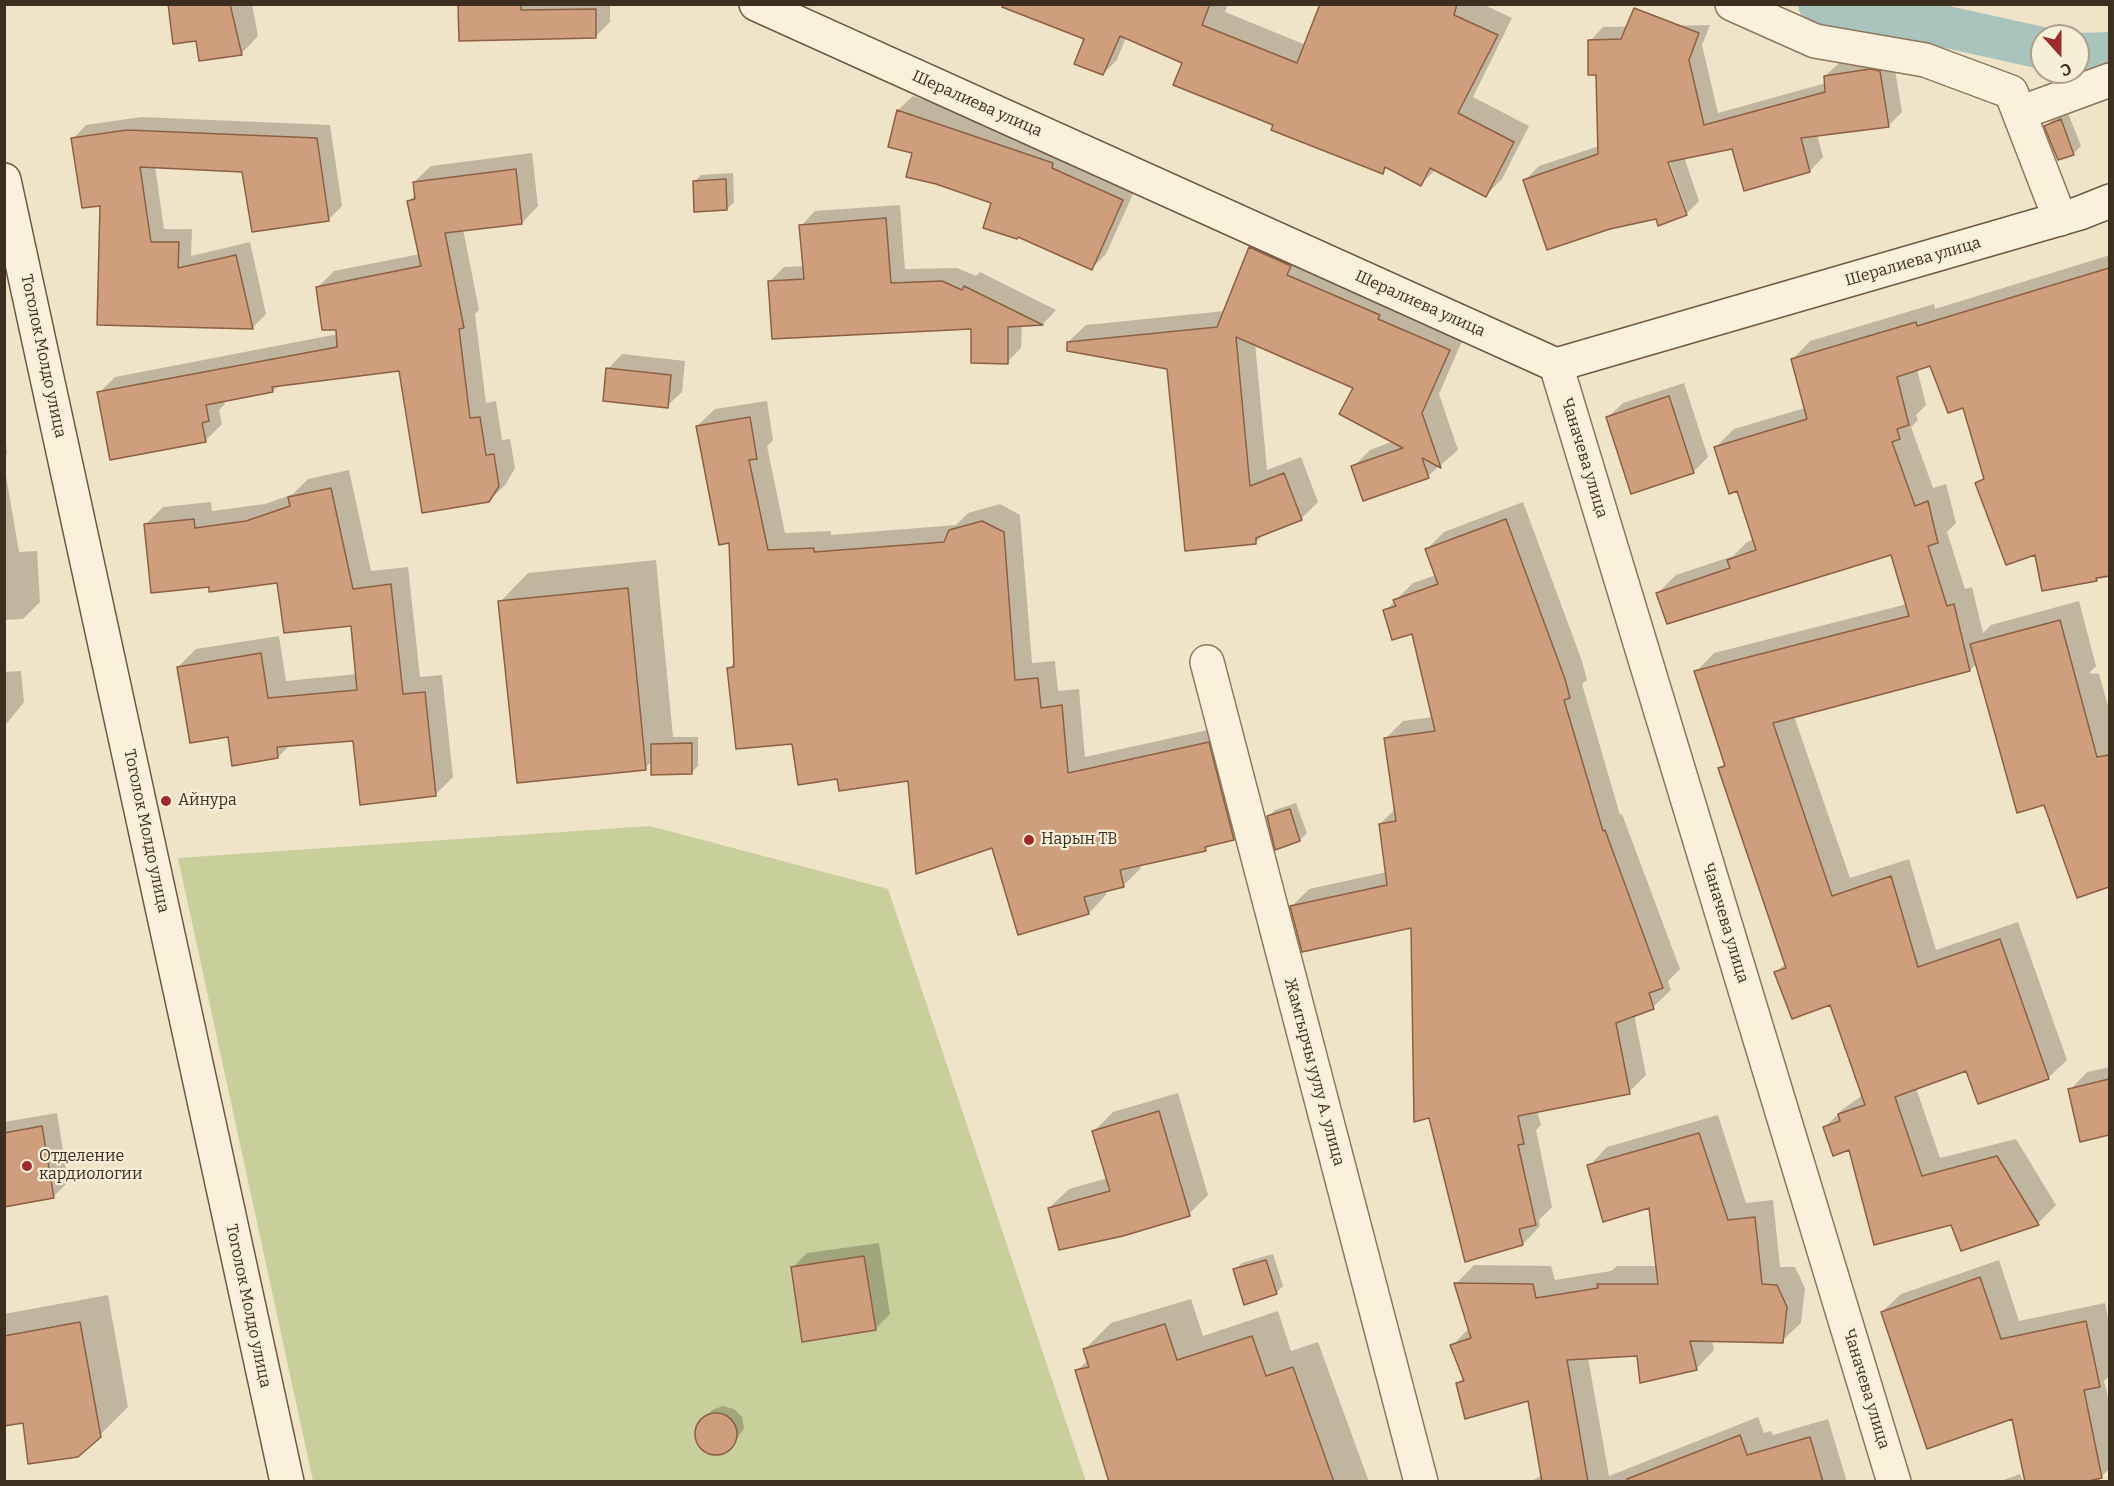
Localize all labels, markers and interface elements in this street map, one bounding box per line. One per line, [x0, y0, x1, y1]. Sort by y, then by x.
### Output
north arrow [2030, 24, 2090, 84]
text: С [2058, 59, 2074, 80]
street label: Шералиева улица [909, 67, 1045, 141]
street label: Шералиева улица [1843, 233, 1983, 291]
street label: Шералиева улица [1352, 267, 1488, 341]
street label: Тоголок Молдо улица [16, 272, 70, 440]
street label: Чаначева улица [1557, 396, 1611, 520]
street label: Тоголок Молдо улица [119, 747, 173, 915]
place label: Айнура [178, 791, 237, 811]
marker: Айнура [159, 794, 173, 808]
place label: Нарын ТВ [1041, 830, 1118, 850]
marker: Нарын ТВ [1022, 833, 1036, 847]
street label: Чаначева улица [1698, 861, 1752, 985]
street label: Жамгырчы уулу А. улица [1280, 976, 1348, 1168]
place label: Отделение кардиологии [39, 1147, 143, 1185]
marker: Отделение кардиологии [20, 1159, 34, 1173]
street label: Тоголок Молдо улица [221, 1222, 275, 1390]
street label: Чаначева улица [1839, 1327, 1893, 1451]

